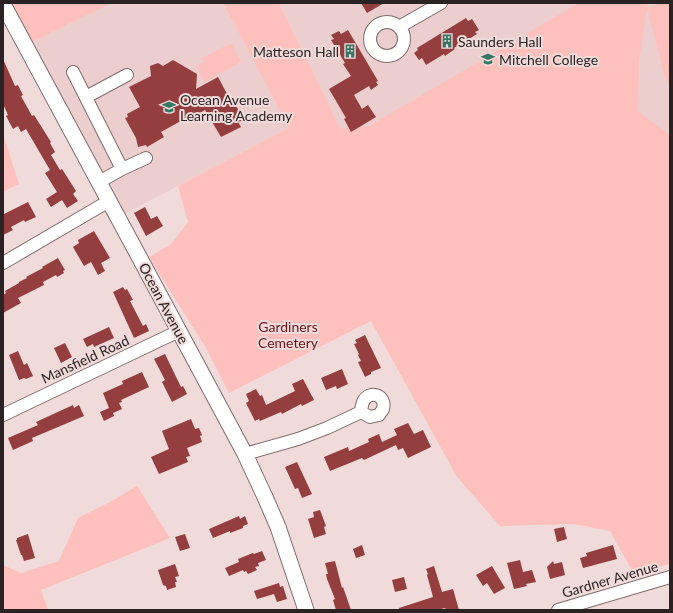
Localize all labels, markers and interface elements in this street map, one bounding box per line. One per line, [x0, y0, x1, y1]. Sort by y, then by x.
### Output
building icon: Saunders Hall [439, 33, 455, 49]
place label: Saunders Hall [458, 33, 542, 50]
place label: Matteson Hall [253, 43, 339, 60]
building icon: Matteson Hall [342, 43, 358, 59]
school or university icon: Mitchell College [480, 51, 496, 67]
place label: Mitchell College [499, 51, 598, 68]
place label: Ocean Avenue Learning Academy [180, 91, 293, 124]
school or university icon: Ocean Avenue Learning Academy [161, 99, 177, 115]
street label: Ocean Avenue [136, 260, 192, 346]
park label: Gardiners Cemetery [258, 318, 319, 351]
street label: Mansfield Road [38, 331, 132, 387]
street label: Gardner Avenue [560, 557, 660, 601]

